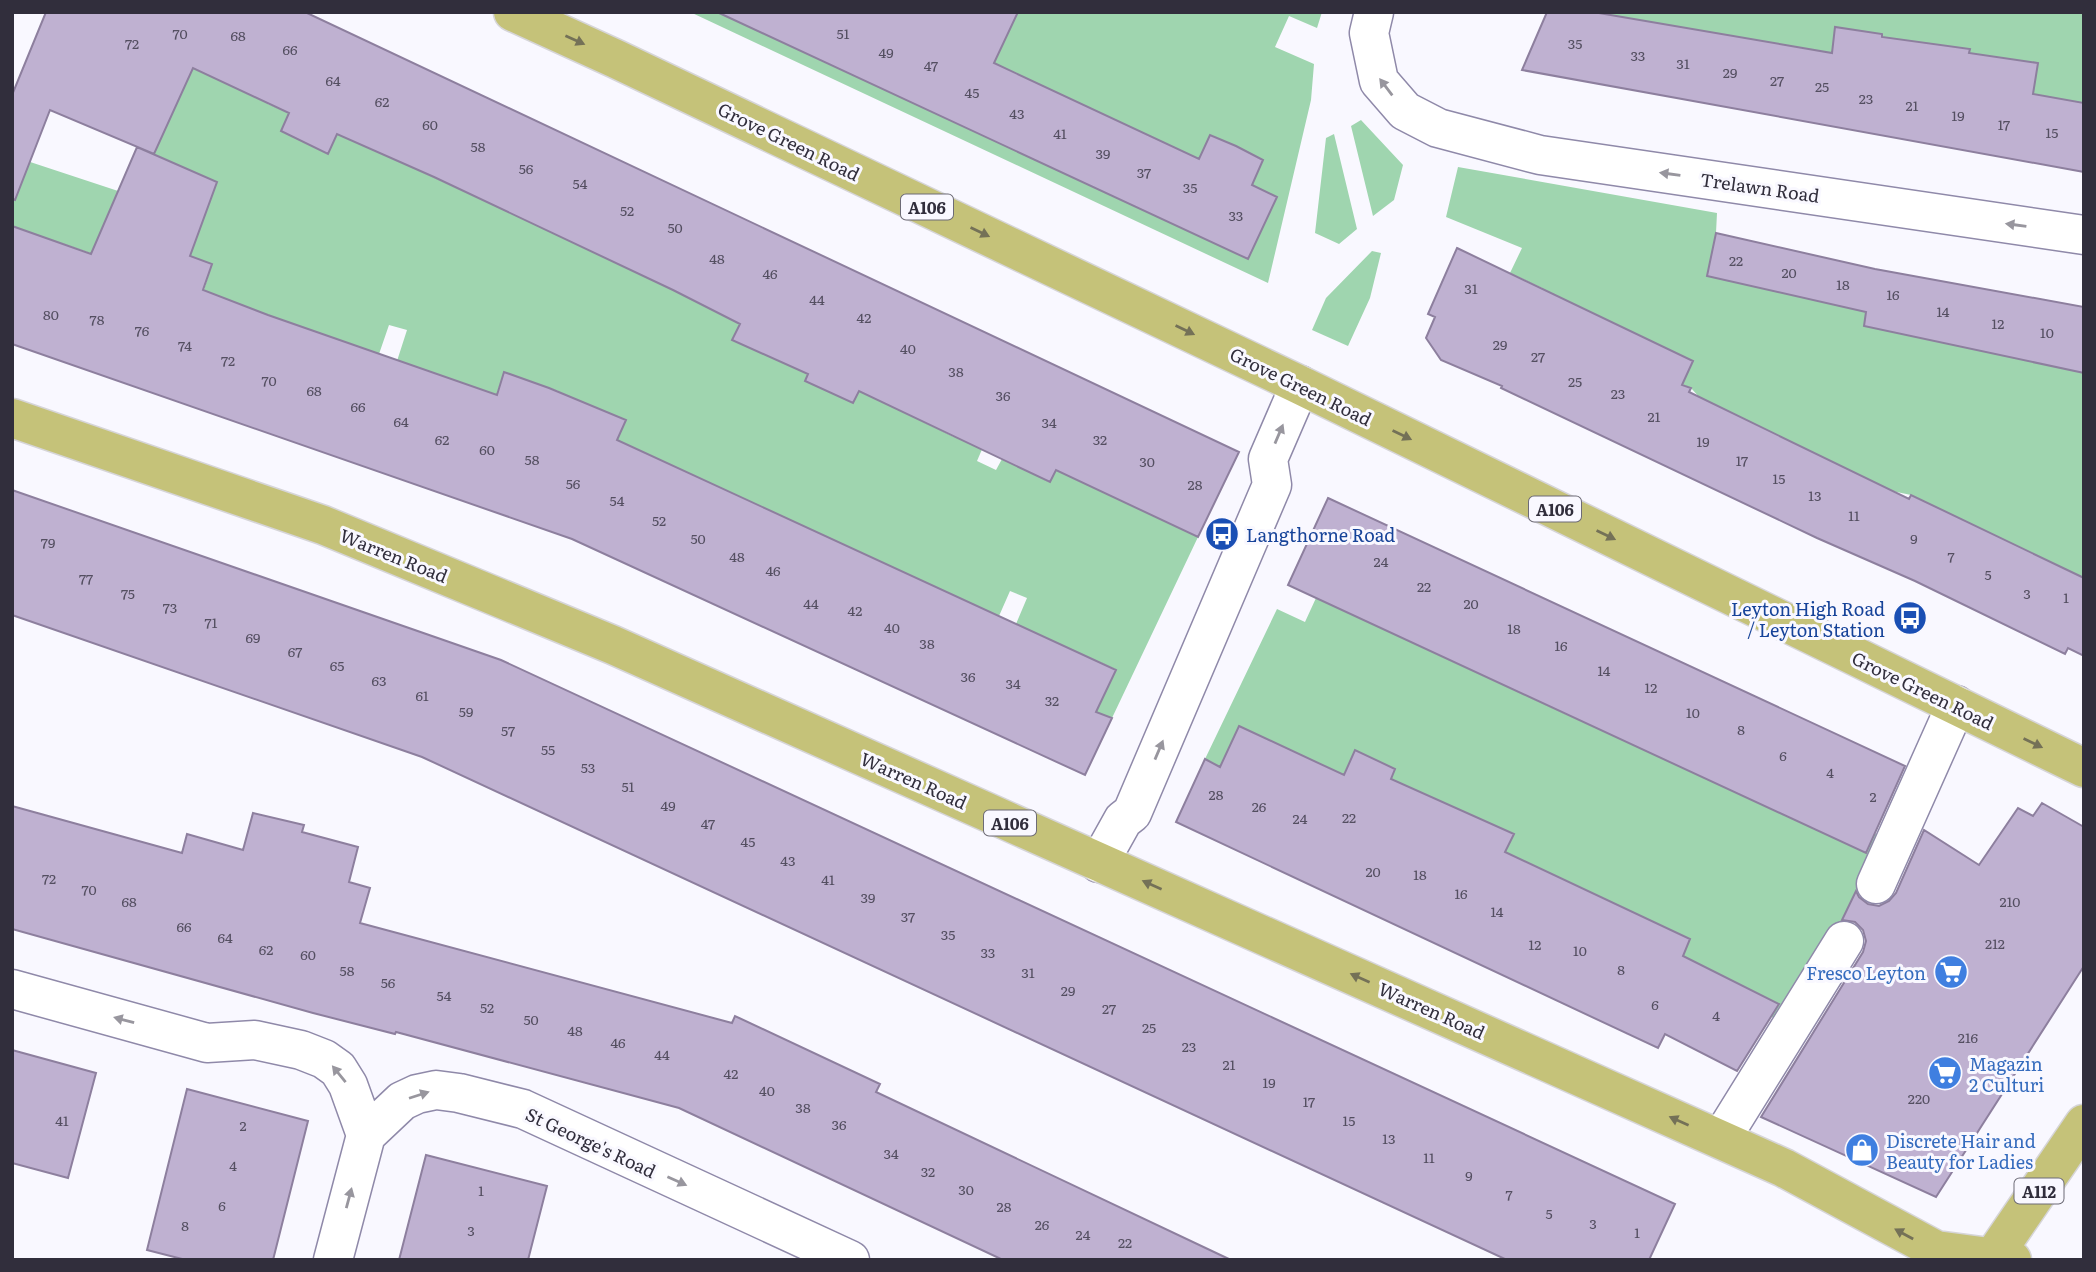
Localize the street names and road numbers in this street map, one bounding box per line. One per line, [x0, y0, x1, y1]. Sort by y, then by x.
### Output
street label: Grove Green Road [714, 95, 864, 187]
street label: Trelawn Road [1699, 165, 1821, 209]
road number: A106 [901, 195, 953, 220]
street label: Grove Green Road [1226, 340, 1376, 432]
road number: A106 [1529, 496, 1581, 522]
street label: Warren Road [336, 521, 452, 589]
street label: Grove Green Road [1848, 644, 1998, 736]
street label: Warren Road [856, 744, 972, 816]
road number: A106 [984, 810, 1036, 836]
street label: Warren Road [1374, 974, 1490, 1046]
street label: St George's Road [521, 1100, 661, 1184]
road number: A112 [2014, 1178, 2064, 1204]

